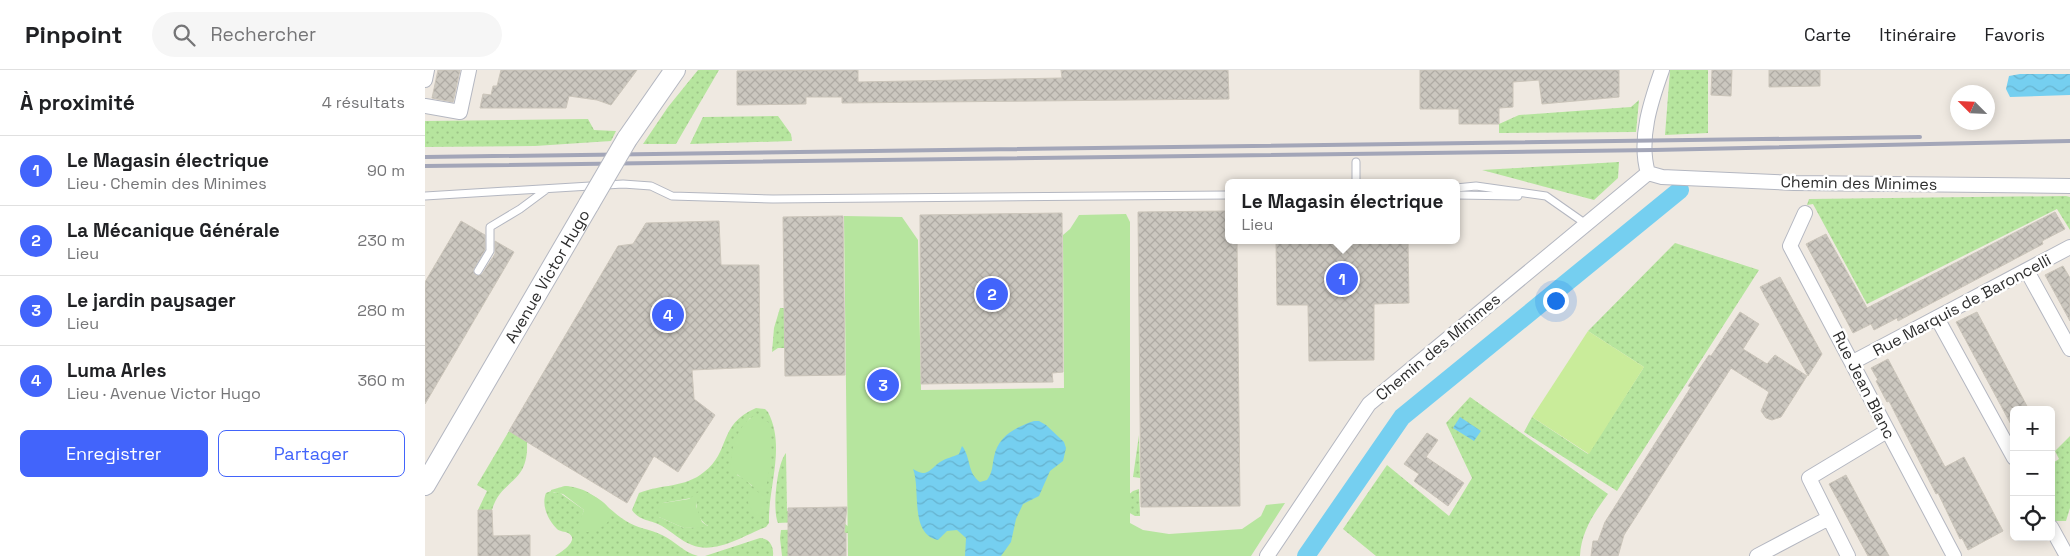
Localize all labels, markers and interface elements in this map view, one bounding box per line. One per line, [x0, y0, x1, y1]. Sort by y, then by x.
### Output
search box [152, 12, 502, 57]
text: Pinpoint [25, 19, 122, 50]
icon: search [170, 21, 198, 49]
text: Rechercher [210, 22, 316, 47]
text: Carte [1804, 23, 1851, 46]
text: Itinéraire [1879, 23, 1956, 46]
text: Favoris [1984, 23, 2045, 46]
north arrow [1950, 85, 1995, 130]
text: À proximité [20, 89, 135, 116]
text: 4 résultats [322, 92, 405, 113]
text: Le Magasin électrique [67, 148, 269, 173]
text: 1 [32, 160, 40, 181]
text: 90 m [367, 160, 405, 181]
street label: Chemin des Minimes [1781, 171, 1937, 195]
text: Lieu · Chemin des Minimes [67, 173, 267, 194]
popup [1225, 179, 1460, 244]
text: Le Magasin électrique [1241, 189, 1444, 214]
street label: Avenue Victor Hugo [500, 205, 594, 347]
text: Lieu [1241, 214, 1273, 235]
text: La Mécanique Générale [67, 218, 280, 243]
text: 2 [31, 230, 41, 251]
text: 230 m [358, 230, 405, 251]
text: Lieu [67, 243, 99, 264]
street label: Rue Marquis de Baroncelli [1869, 249, 2055, 361]
pin: 1 [1326, 260, 1358, 298]
pin: 2 [976, 275, 1008, 313]
text: Le jardin paysager [67, 288, 236, 313]
your location [1543, 288, 1569, 314]
street label: Chemin des Minimes [1371, 289, 1505, 405]
pin: 4 [652, 296, 684, 334]
text: 3 [31, 300, 41, 321]
text: 280 m [357, 300, 405, 321]
text: Lieu [67, 313, 99, 334]
street label: Rue Jean Blanc [1828, 328, 1900, 442]
text: Luma Arles [67, 358, 166, 383]
pin: 3 [867, 366, 899, 404]
text: 4 [31, 370, 41, 391]
text: 360 m [357, 370, 405, 391]
text: Lieu · Avenue Victor Hugo [67, 383, 261, 404]
map controls [2010, 406, 2055, 541]
button: + [2010, 406, 2055, 451]
button: Enregistrer [20, 430, 208, 477]
button: Partager [218, 430, 405, 477]
button: − [2010, 451, 2055, 496]
button: locate [2010, 496, 2055, 541]

